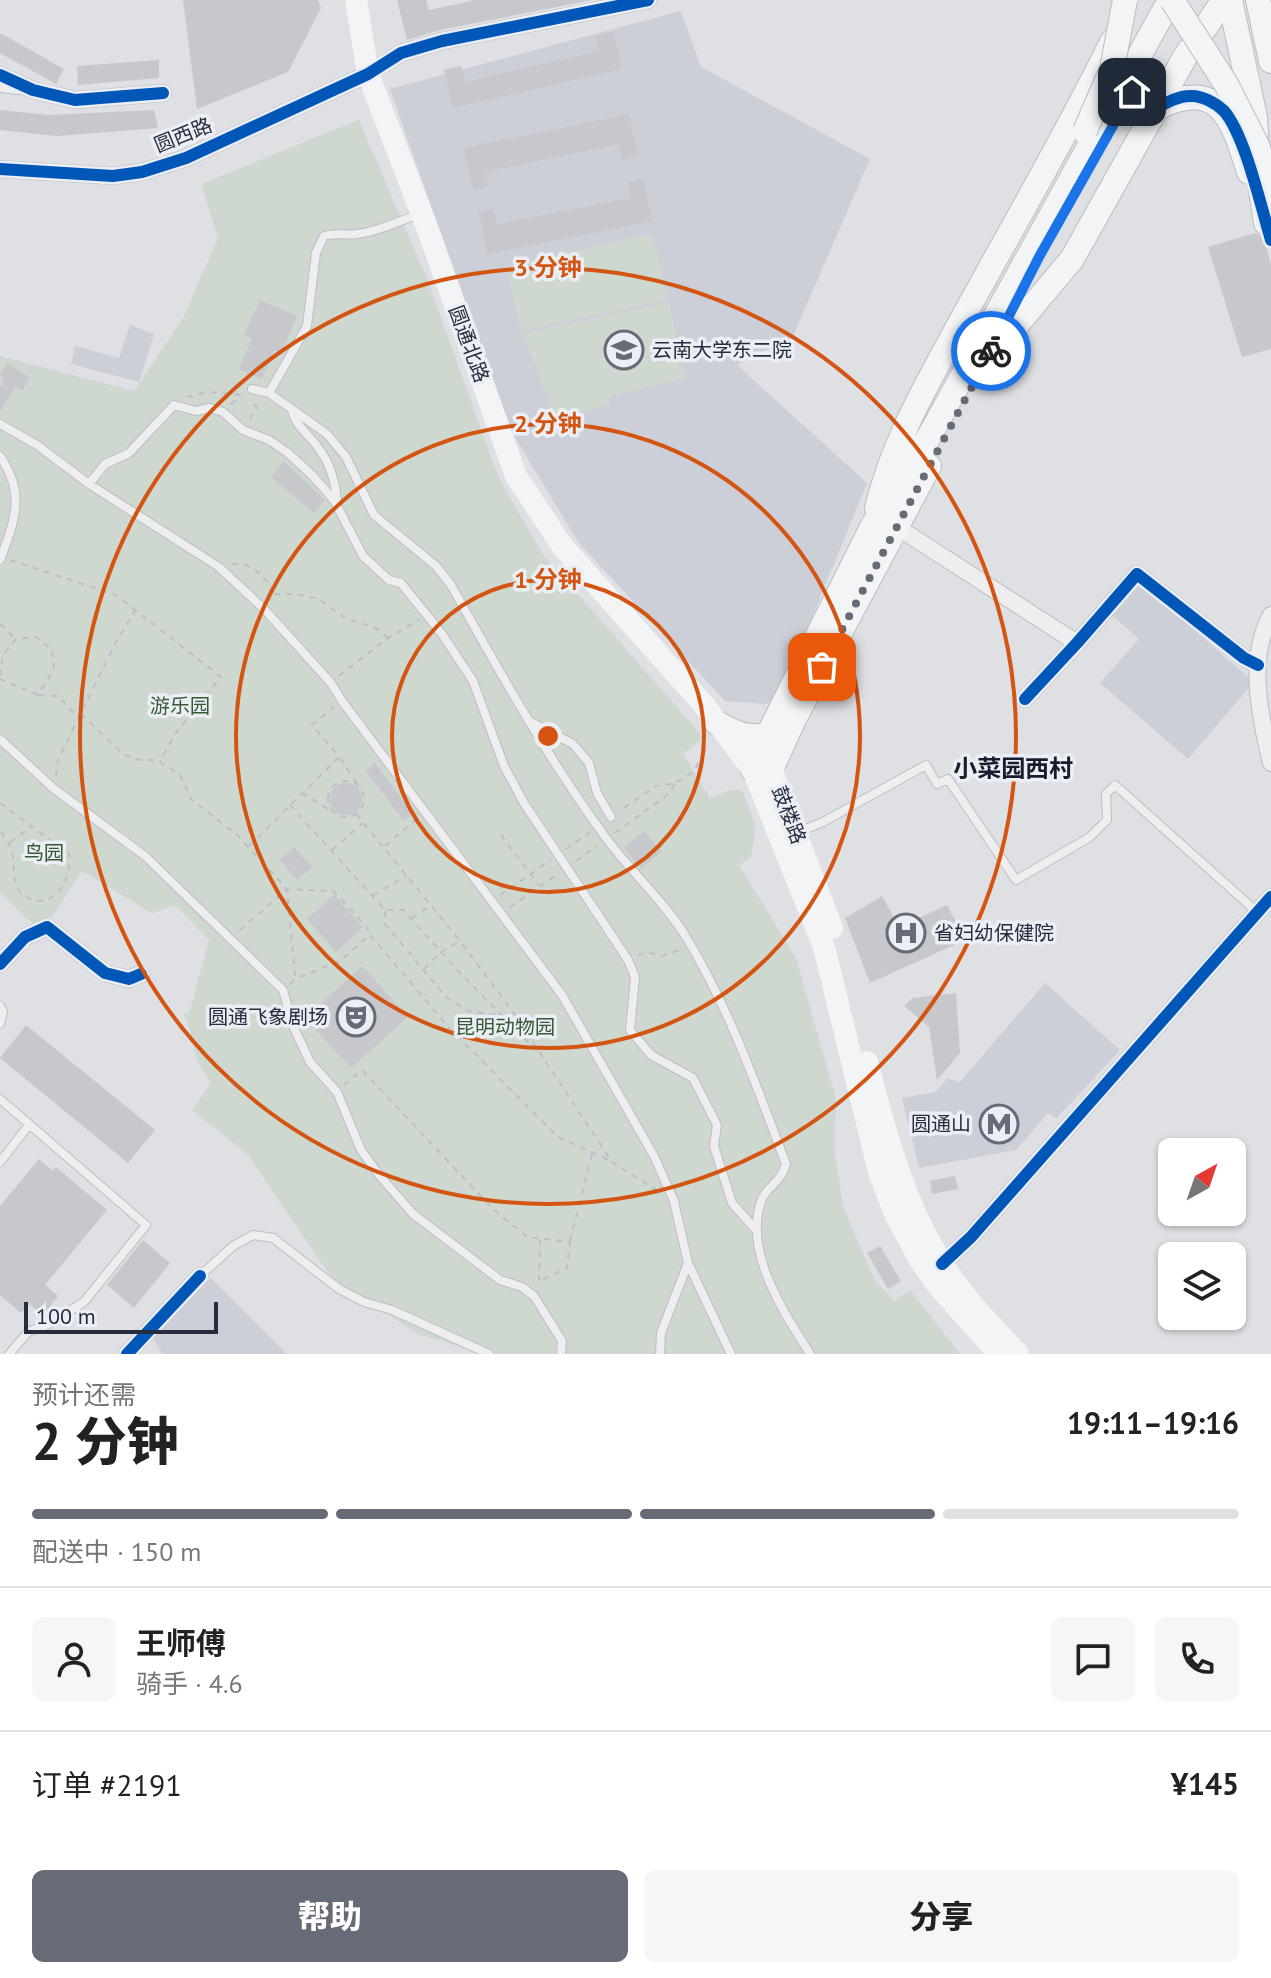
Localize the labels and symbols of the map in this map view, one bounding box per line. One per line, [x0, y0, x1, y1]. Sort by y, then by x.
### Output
pin [1098, 58, 1166, 126]
street label: 圆西路 [150, 112, 216, 158]
text: 3 分钟 [514, 252, 582, 283]
street label: 圆通北路 [443, 302, 495, 386]
courier [951, 311, 1031, 391]
school or university icon: 云南大学东二院 [603, 329, 645, 371]
place label: 云南大学东二院 [652, 337, 792, 363]
text: 2 分钟 [514, 408, 582, 439]
text: 1 分钟 [514, 564, 582, 595]
pin [788, 633, 856, 701]
park label: 游乐园 [150, 693, 210, 719]
centre of rings [534, 722, 562, 750]
district label: 小菜园西村 [953, 753, 1073, 784]
street label: 鼓楼路 [766, 782, 812, 848]
park label: 鸟园 [24, 840, 64, 866]
hospital icon: 省妇幼保健院 [885, 912, 927, 954]
place label: 省妇幼保健院 [934, 920, 1054, 946]
theatre icon: 圆通飞象剧场 [335, 996, 377, 1038]
place label: 圆通飞象剧场 [208, 1004, 328, 1030]
park label: 昆明动物园 [455, 1014, 555, 1040]
metro station icon: 圆通山 [978, 1103, 1020, 1145]
place label: 圆通山 [911, 1111, 971, 1137]
north arrow [1158, 1138, 1246, 1226]
scale bar [24, 1298, 218, 1334]

